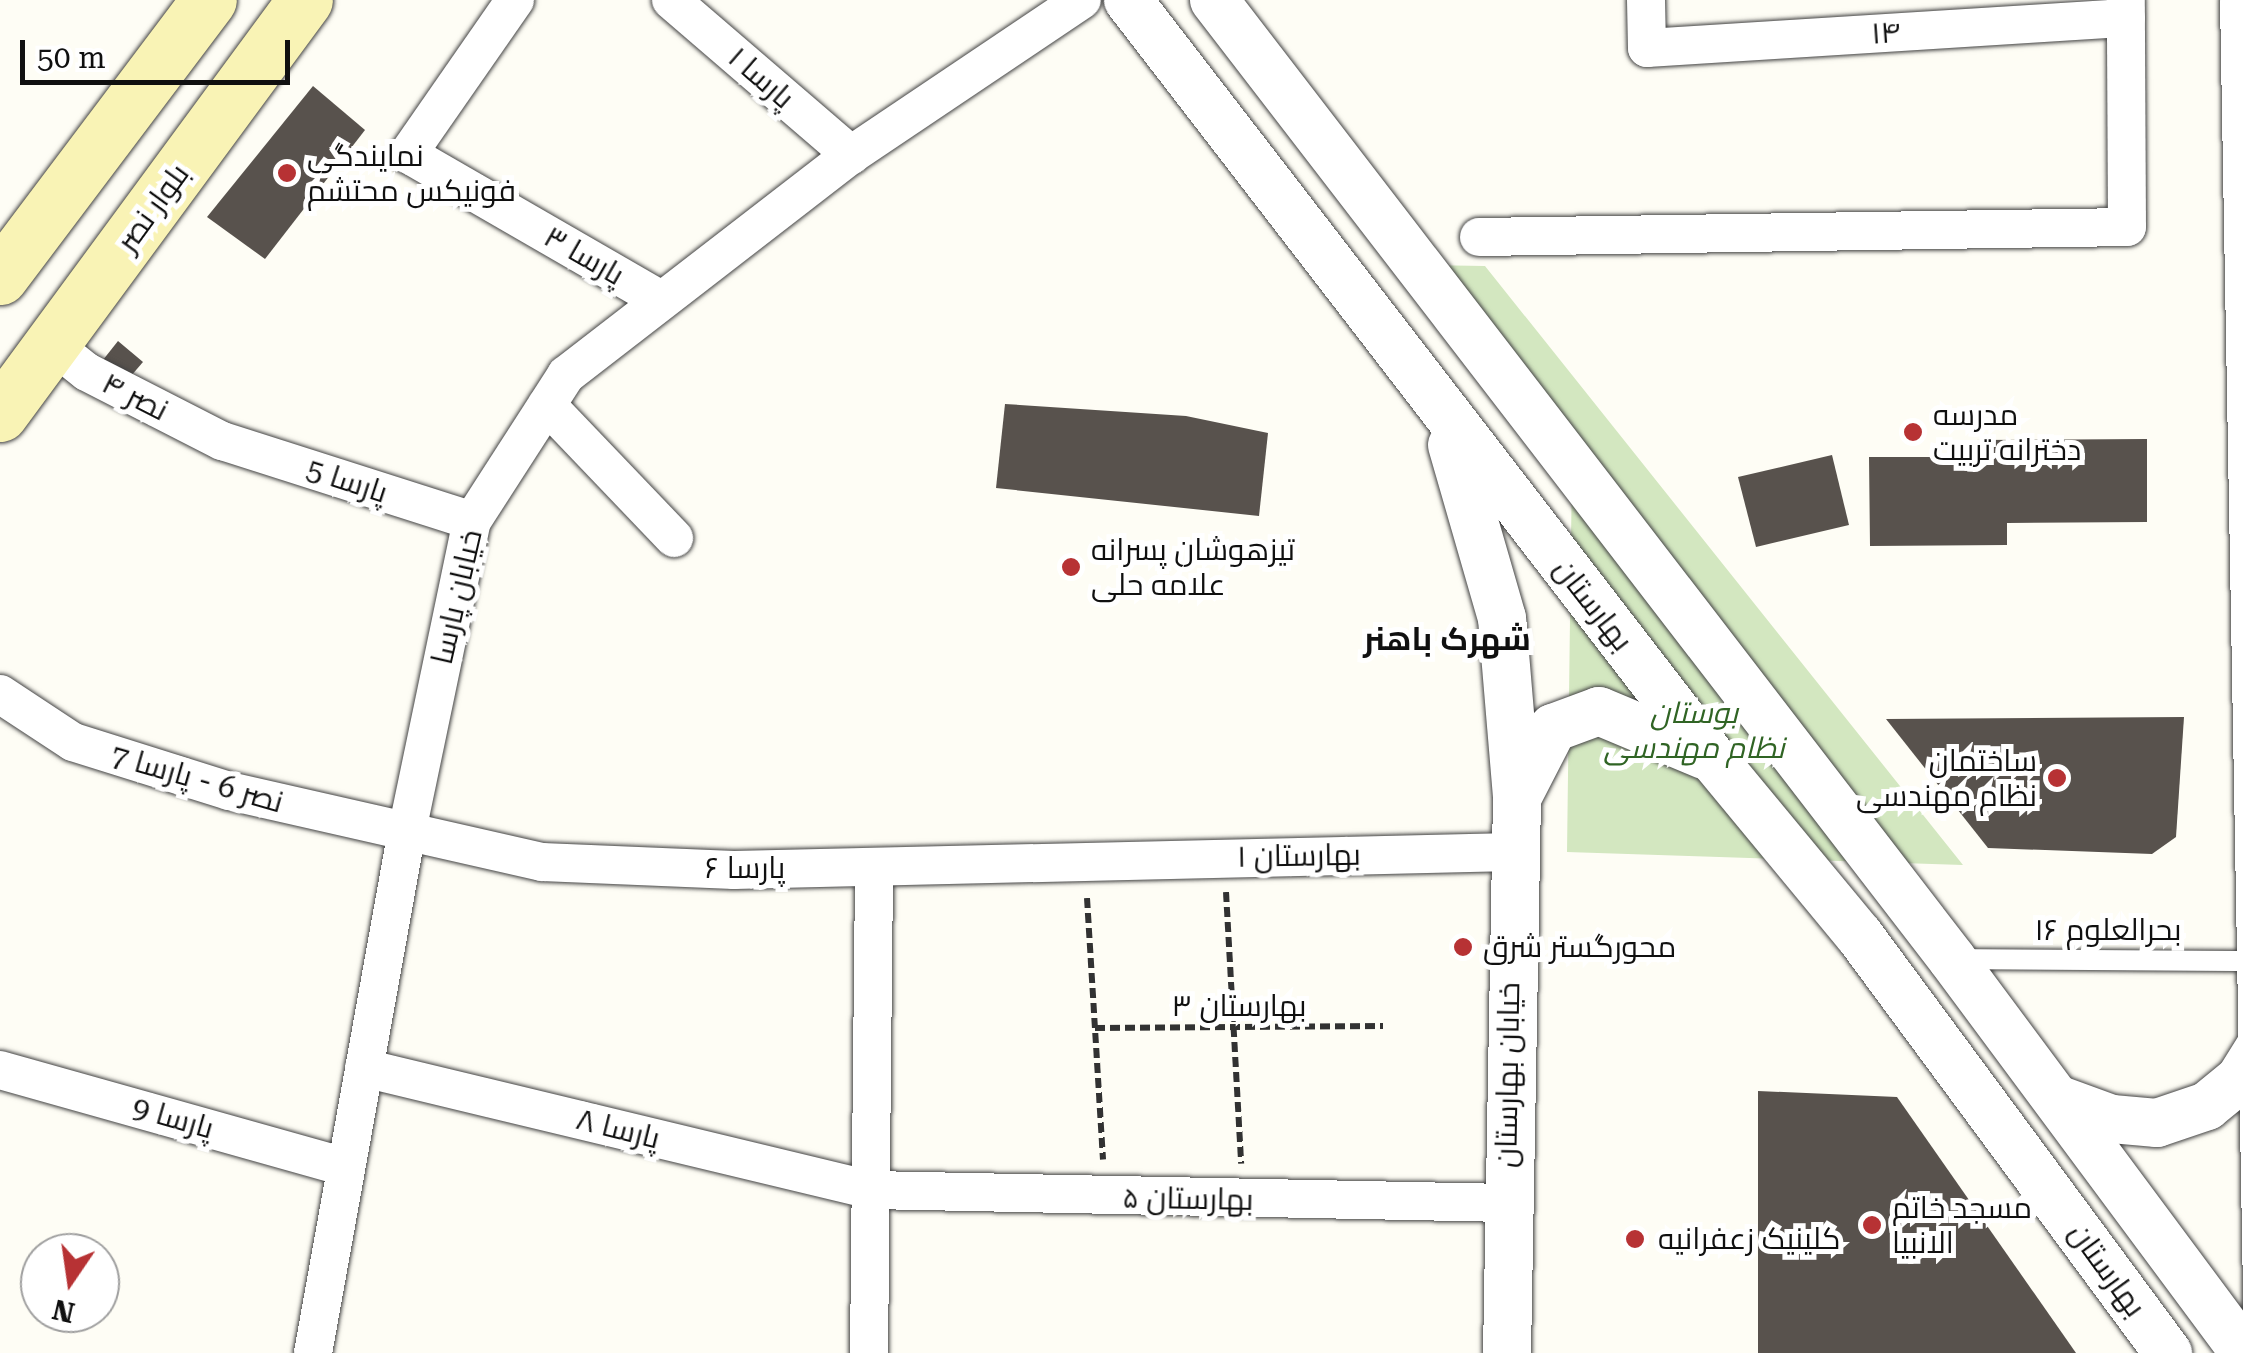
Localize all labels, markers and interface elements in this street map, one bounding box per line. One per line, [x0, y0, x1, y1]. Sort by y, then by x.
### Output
street label: ۱۴ [1870, 14, 1902, 52]
scale bar [25, 20, 295, 82]
text: 50 m [37, 40, 106, 75]
street label: پارسا ۱ [721, 40, 801, 116]
place label: نمایندگی فونیکس محتشم [307, 138, 516, 208]
street label: بلوار نصر [109, 157, 197, 259]
marker: نمایندگی فونیکس محتشم [276, 162, 298, 184]
street label: پارسا ۳ [538, 219, 630, 293]
street label: نصر ۴ [96, 365, 174, 429]
place label: مدرسه دخترانه تربیت [1933, 397, 2081, 468]
marker: مدرسه دخترانه تربیت [1902, 421, 1924, 443]
street label: پارسا 5 [302, 451, 392, 511]
street label: خیابان پارسا [424, 526, 490, 668]
place label: تیزهوشان پسرانه علامه حلی [1091, 532, 1295, 602]
street label: بهارستان [1546, 552, 1640, 658]
marker: تیزهوشان پسرانه علامه حلی [1060, 556, 1082, 578]
district label: شهرک باهنر [1363, 620, 1531, 658]
park label: بوستان نظام مهندسی [1604, 695, 1784, 766]
street label: نصر 6 - پارسا 7 [107, 737, 287, 821]
place label: ساختمان نظام مهندسی [1856, 743, 2037, 814]
marker: ساختمان نظام مهندسی [2046, 767, 2068, 789]
street label: بهارستان ۱ [1237, 837, 1361, 875]
street label: پارسا ۶ [705, 850, 785, 886]
street label: بحرالعلوم ۱۶ [2034, 912, 2182, 948]
place label: محورگستر شرق [1483, 929, 1676, 965]
marker: محورگستر شرق [1452, 936, 1474, 958]
street label: خیابان بهارستان [1488, 982, 1528, 1168]
street label: بهارستان ۳ [1172, 988, 1306, 1024]
street label: پارسا 9 [128, 1089, 218, 1147]
street label: ۸ پارسا [573, 1101, 663, 1157]
street label: بهارستان ۵ [1122, 1180, 1254, 1218]
place label: مسجد خاتم الانبیا [1892, 1190, 2032, 1260]
marker: مسجد خاتم الانبیا [1861, 1214, 1883, 1236]
street label: بهارستان [2061, 1216, 2153, 1324]
place label: کلینیک زعفرانیه [1658, 1221, 1841, 1257]
marker: کلینیک زعفرانیه [1622, 1226, 1648, 1252]
north arrow [20, 1233, 120, 1333]
text: N [49, 1292, 78, 1329]

